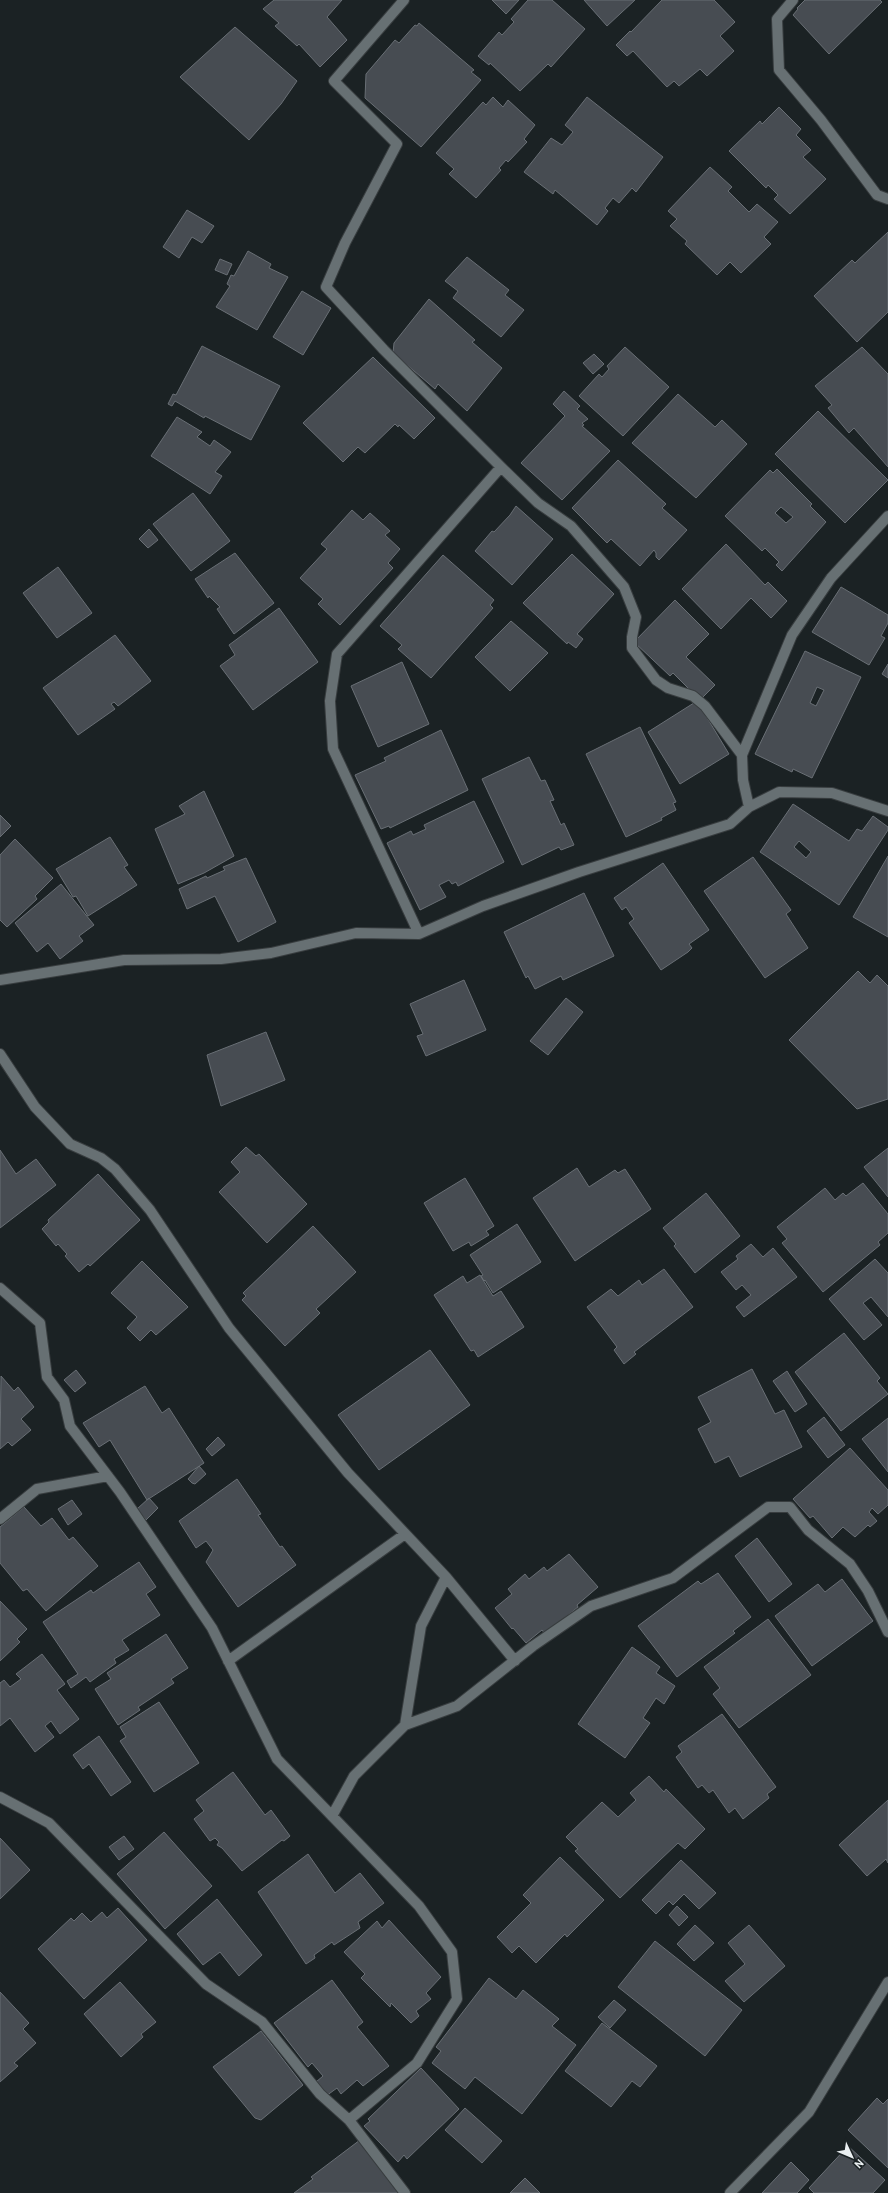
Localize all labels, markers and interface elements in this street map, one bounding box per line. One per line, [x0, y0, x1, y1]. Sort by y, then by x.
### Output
north arrow [832, 2137, 872, 2177]
text: N [851, 2156, 866, 2171]

